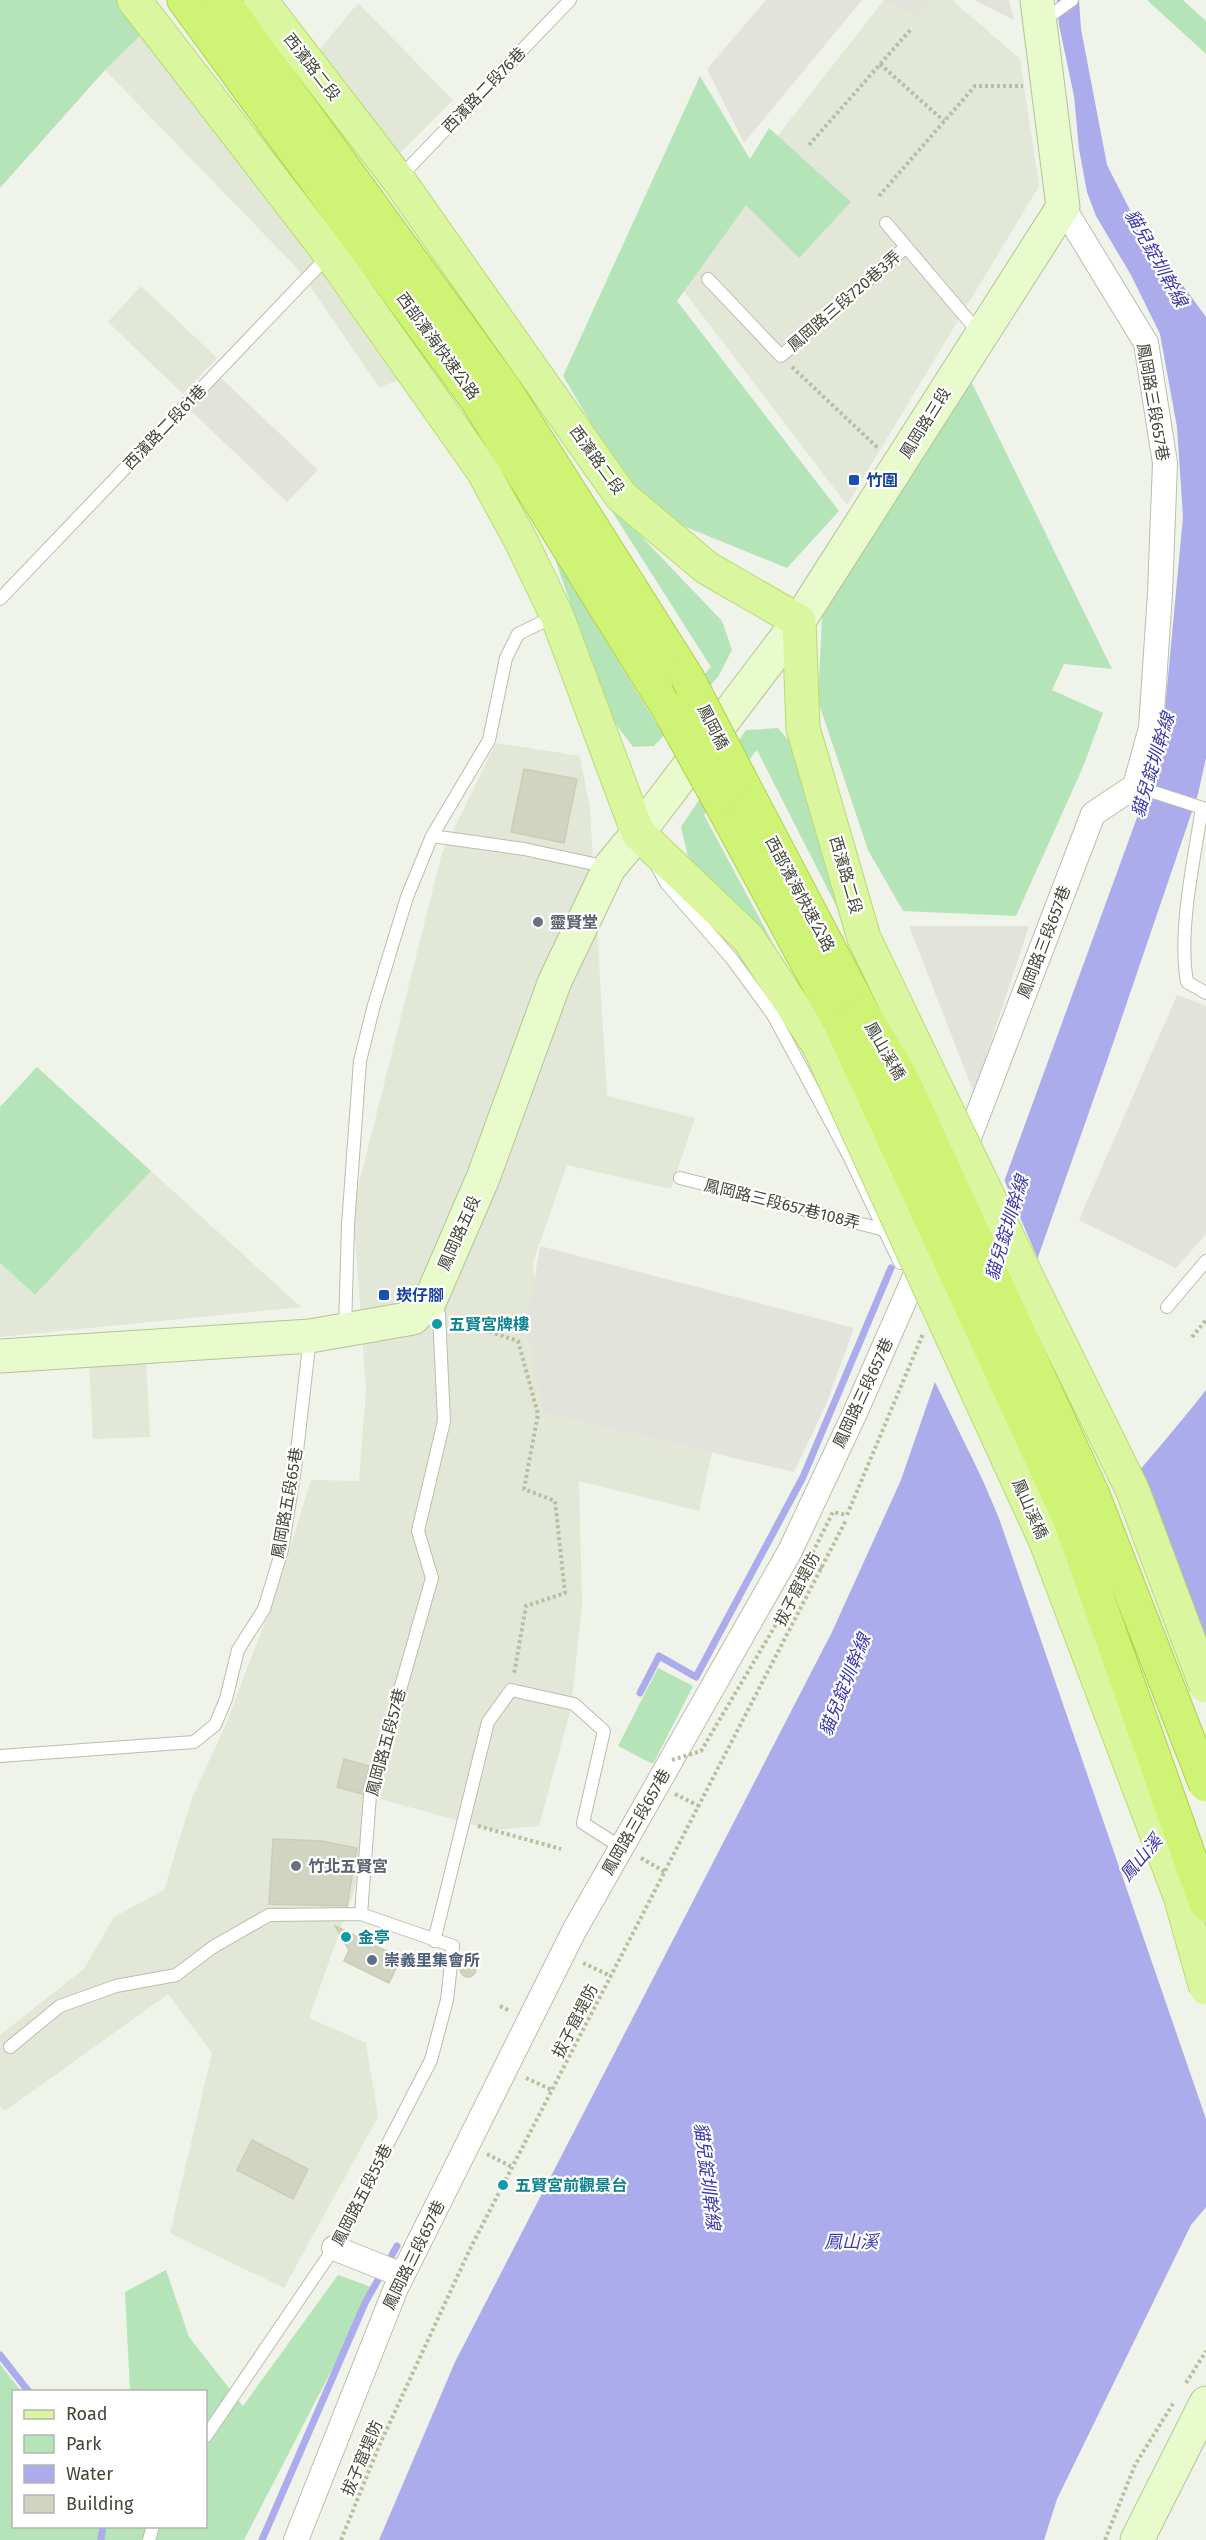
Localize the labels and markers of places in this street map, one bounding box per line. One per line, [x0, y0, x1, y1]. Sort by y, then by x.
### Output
place label: 竹圍 [866, 471, 898, 490]
marker: 竹圍 [847, 473, 861, 487]
place label: 靈賢堂 [550, 913, 598, 932]
marker: 靈賢堂 [531, 915, 545, 929]
place label: 崁仔腳 [396, 1286, 444, 1305]
marker: 崁仔腳 [377, 1288, 391, 1302]
place label: 五賢宮牌樓 [449, 1315, 529, 1334]
marker: 五賢宮牌樓 [430, 1317, 444, 1331]
place label: 竹北五賢宮 [308, 1857, 388, 1876]
marker: 竹北五賢宮 [289, 1859, 303, 1873]
place label: 金亭 [358, 1928, 390, 1947]
marker: 金亭 [339, 1930, 353, 1944]
place label: 崇義里集會所 [384, 1951, 480, 1970]
marker: 崇義里集會所 [365, 1953, 379, 1967]
place label: 五賢宮前觀景台 [515, 2176, 627, 2195]
marker: 五賢宮前觀景台 [496, 2178, 510, 2192]

